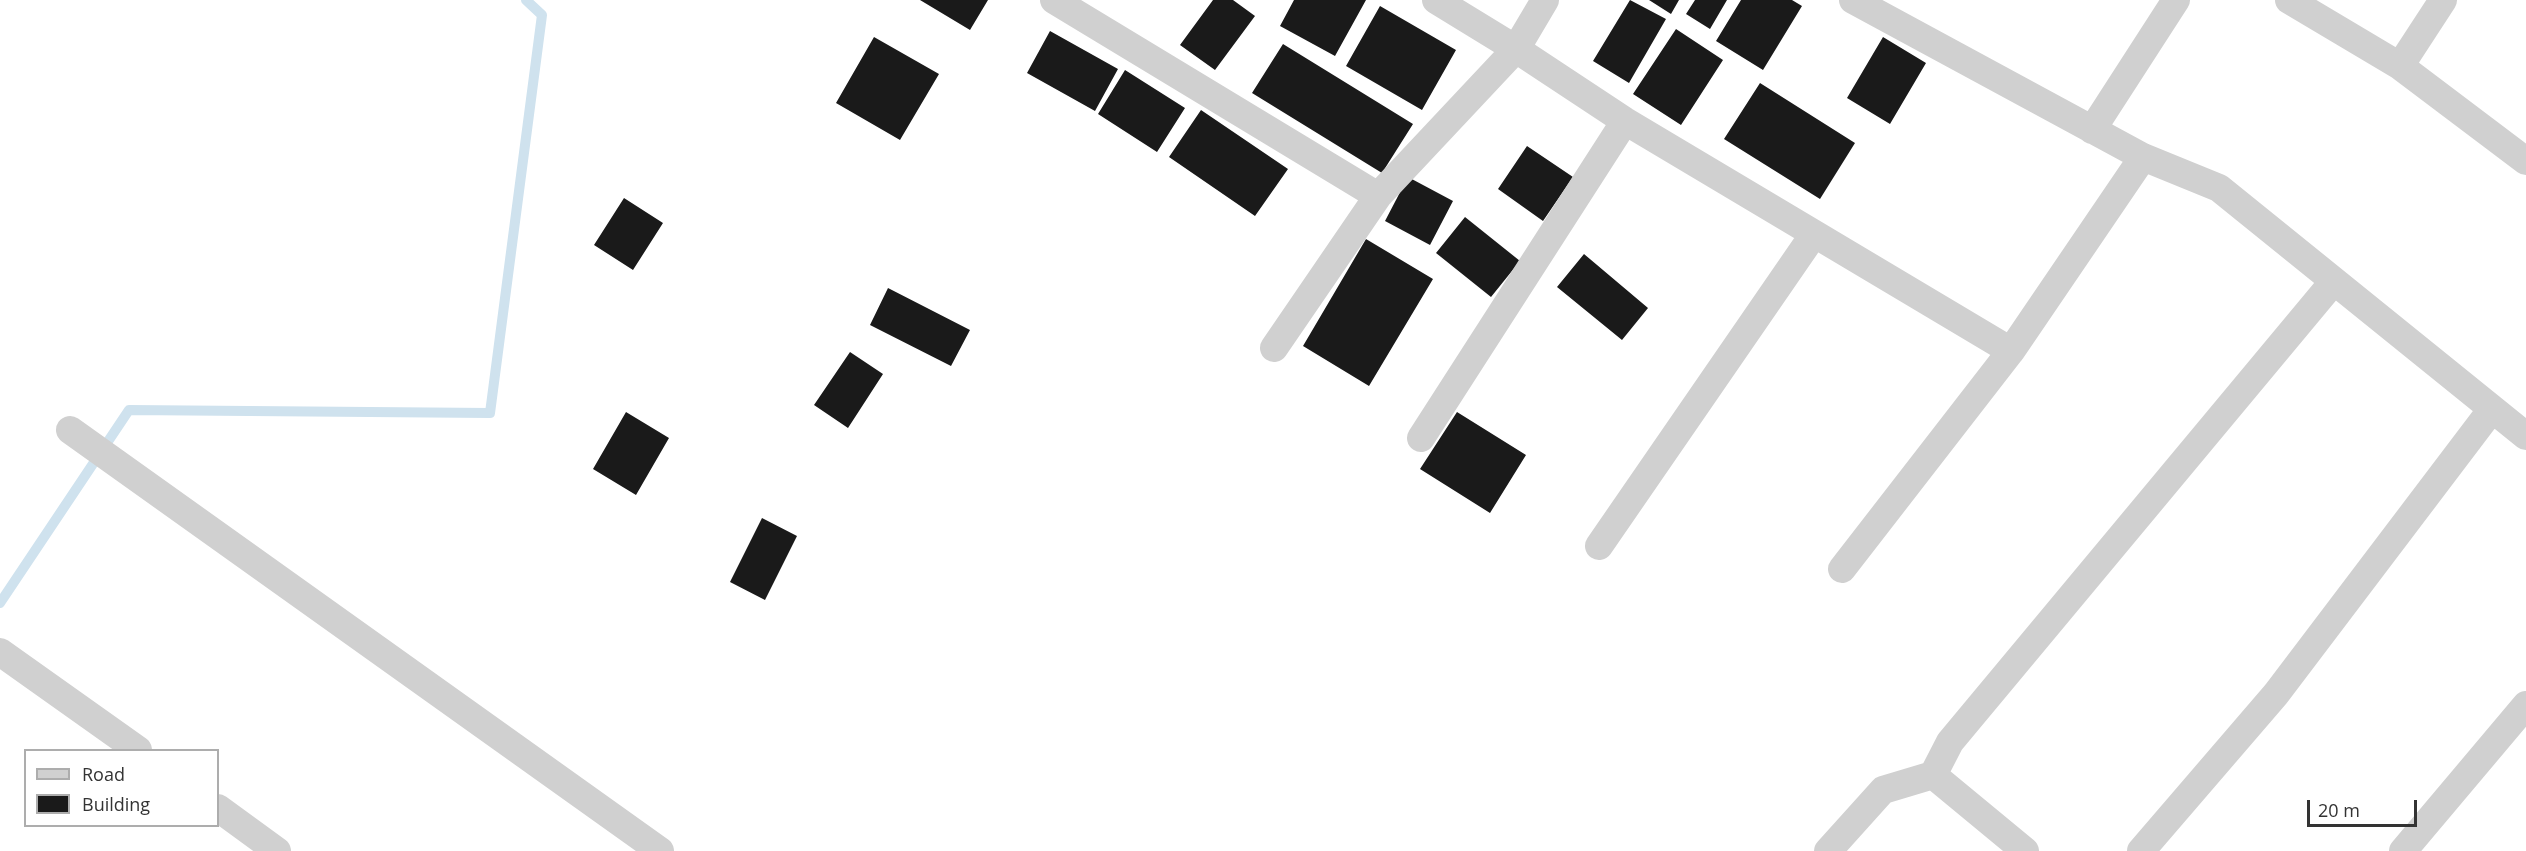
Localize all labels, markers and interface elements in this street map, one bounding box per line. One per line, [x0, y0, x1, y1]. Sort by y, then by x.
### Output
legend [24, 749, 219, 827]
text: Road [82, 762, 125, 786]
scale bar [2310, 788, 2420, 826]
text: Building [82, 792, 150, 816]
text: 20 m [2318, 798, 2360, 822]

